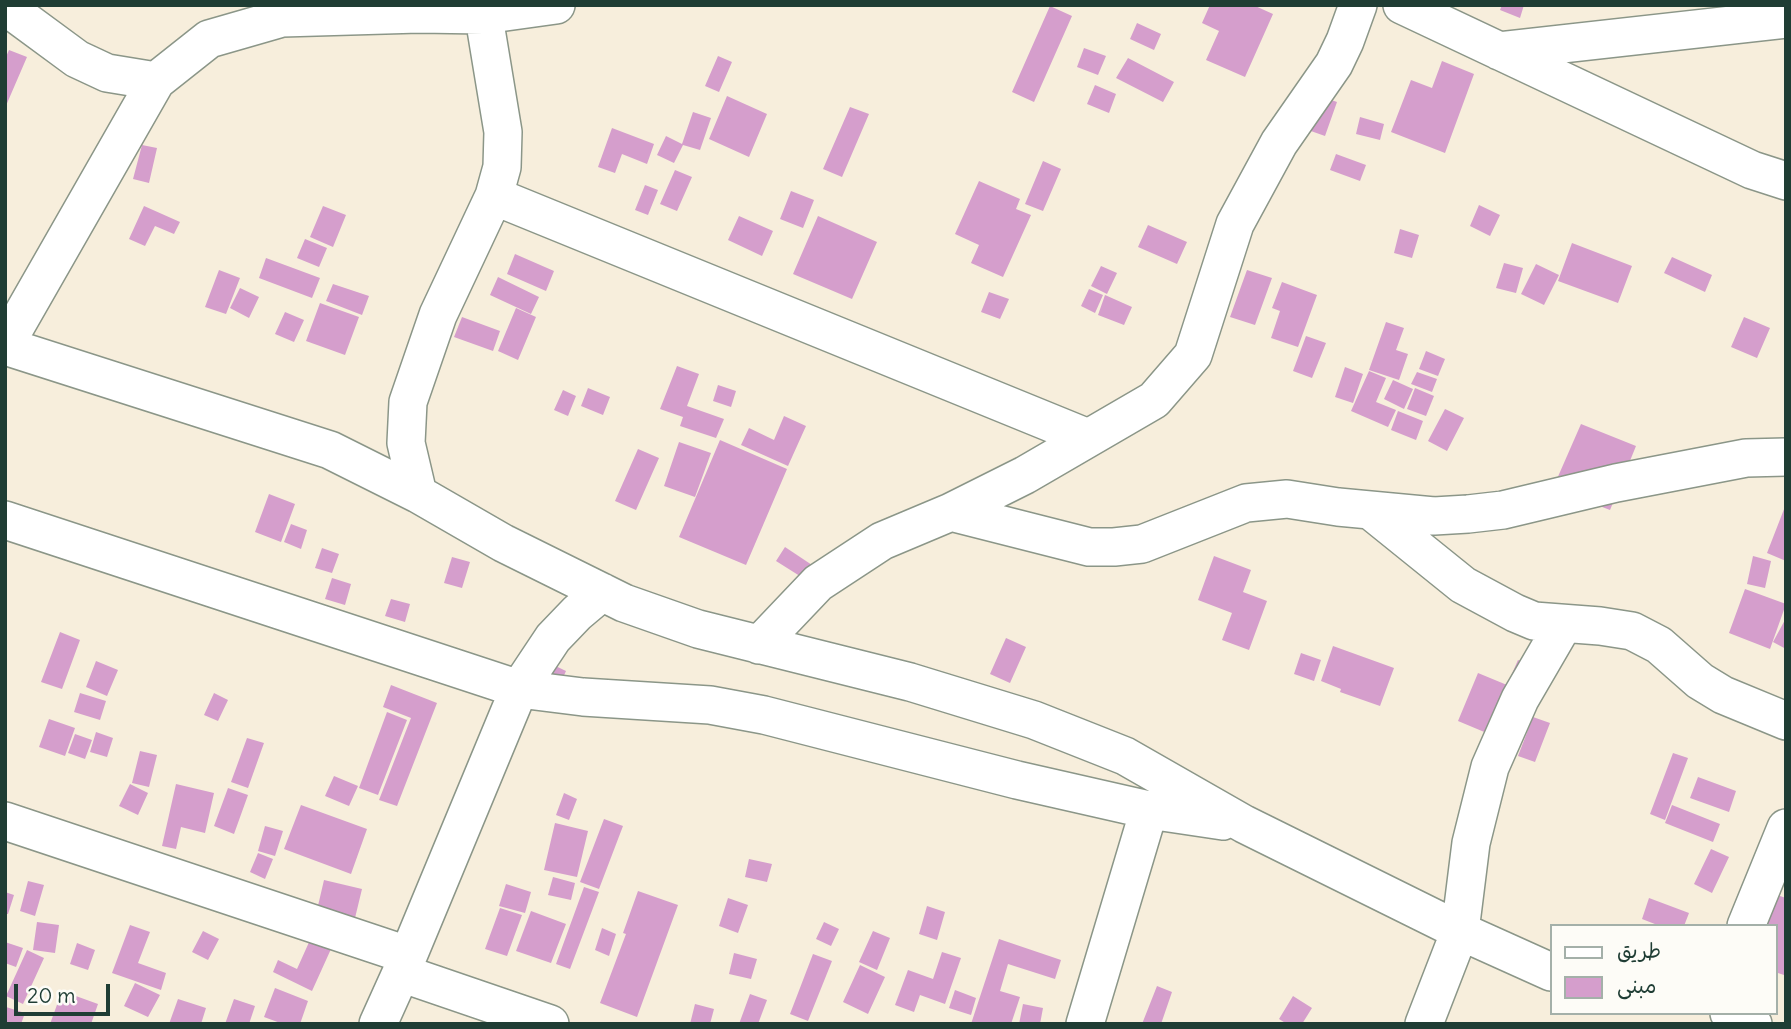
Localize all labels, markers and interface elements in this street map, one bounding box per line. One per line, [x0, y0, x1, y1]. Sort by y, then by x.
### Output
legend [1550, 924, 1777, 1015]
text: طريق [1617, 937, 1661, 964]
scale bar [18, 970, 114, 1014]
text: مبنى [1617, 972, 1656, 999]
text: 20 m [27, 982, 76, 1009]

